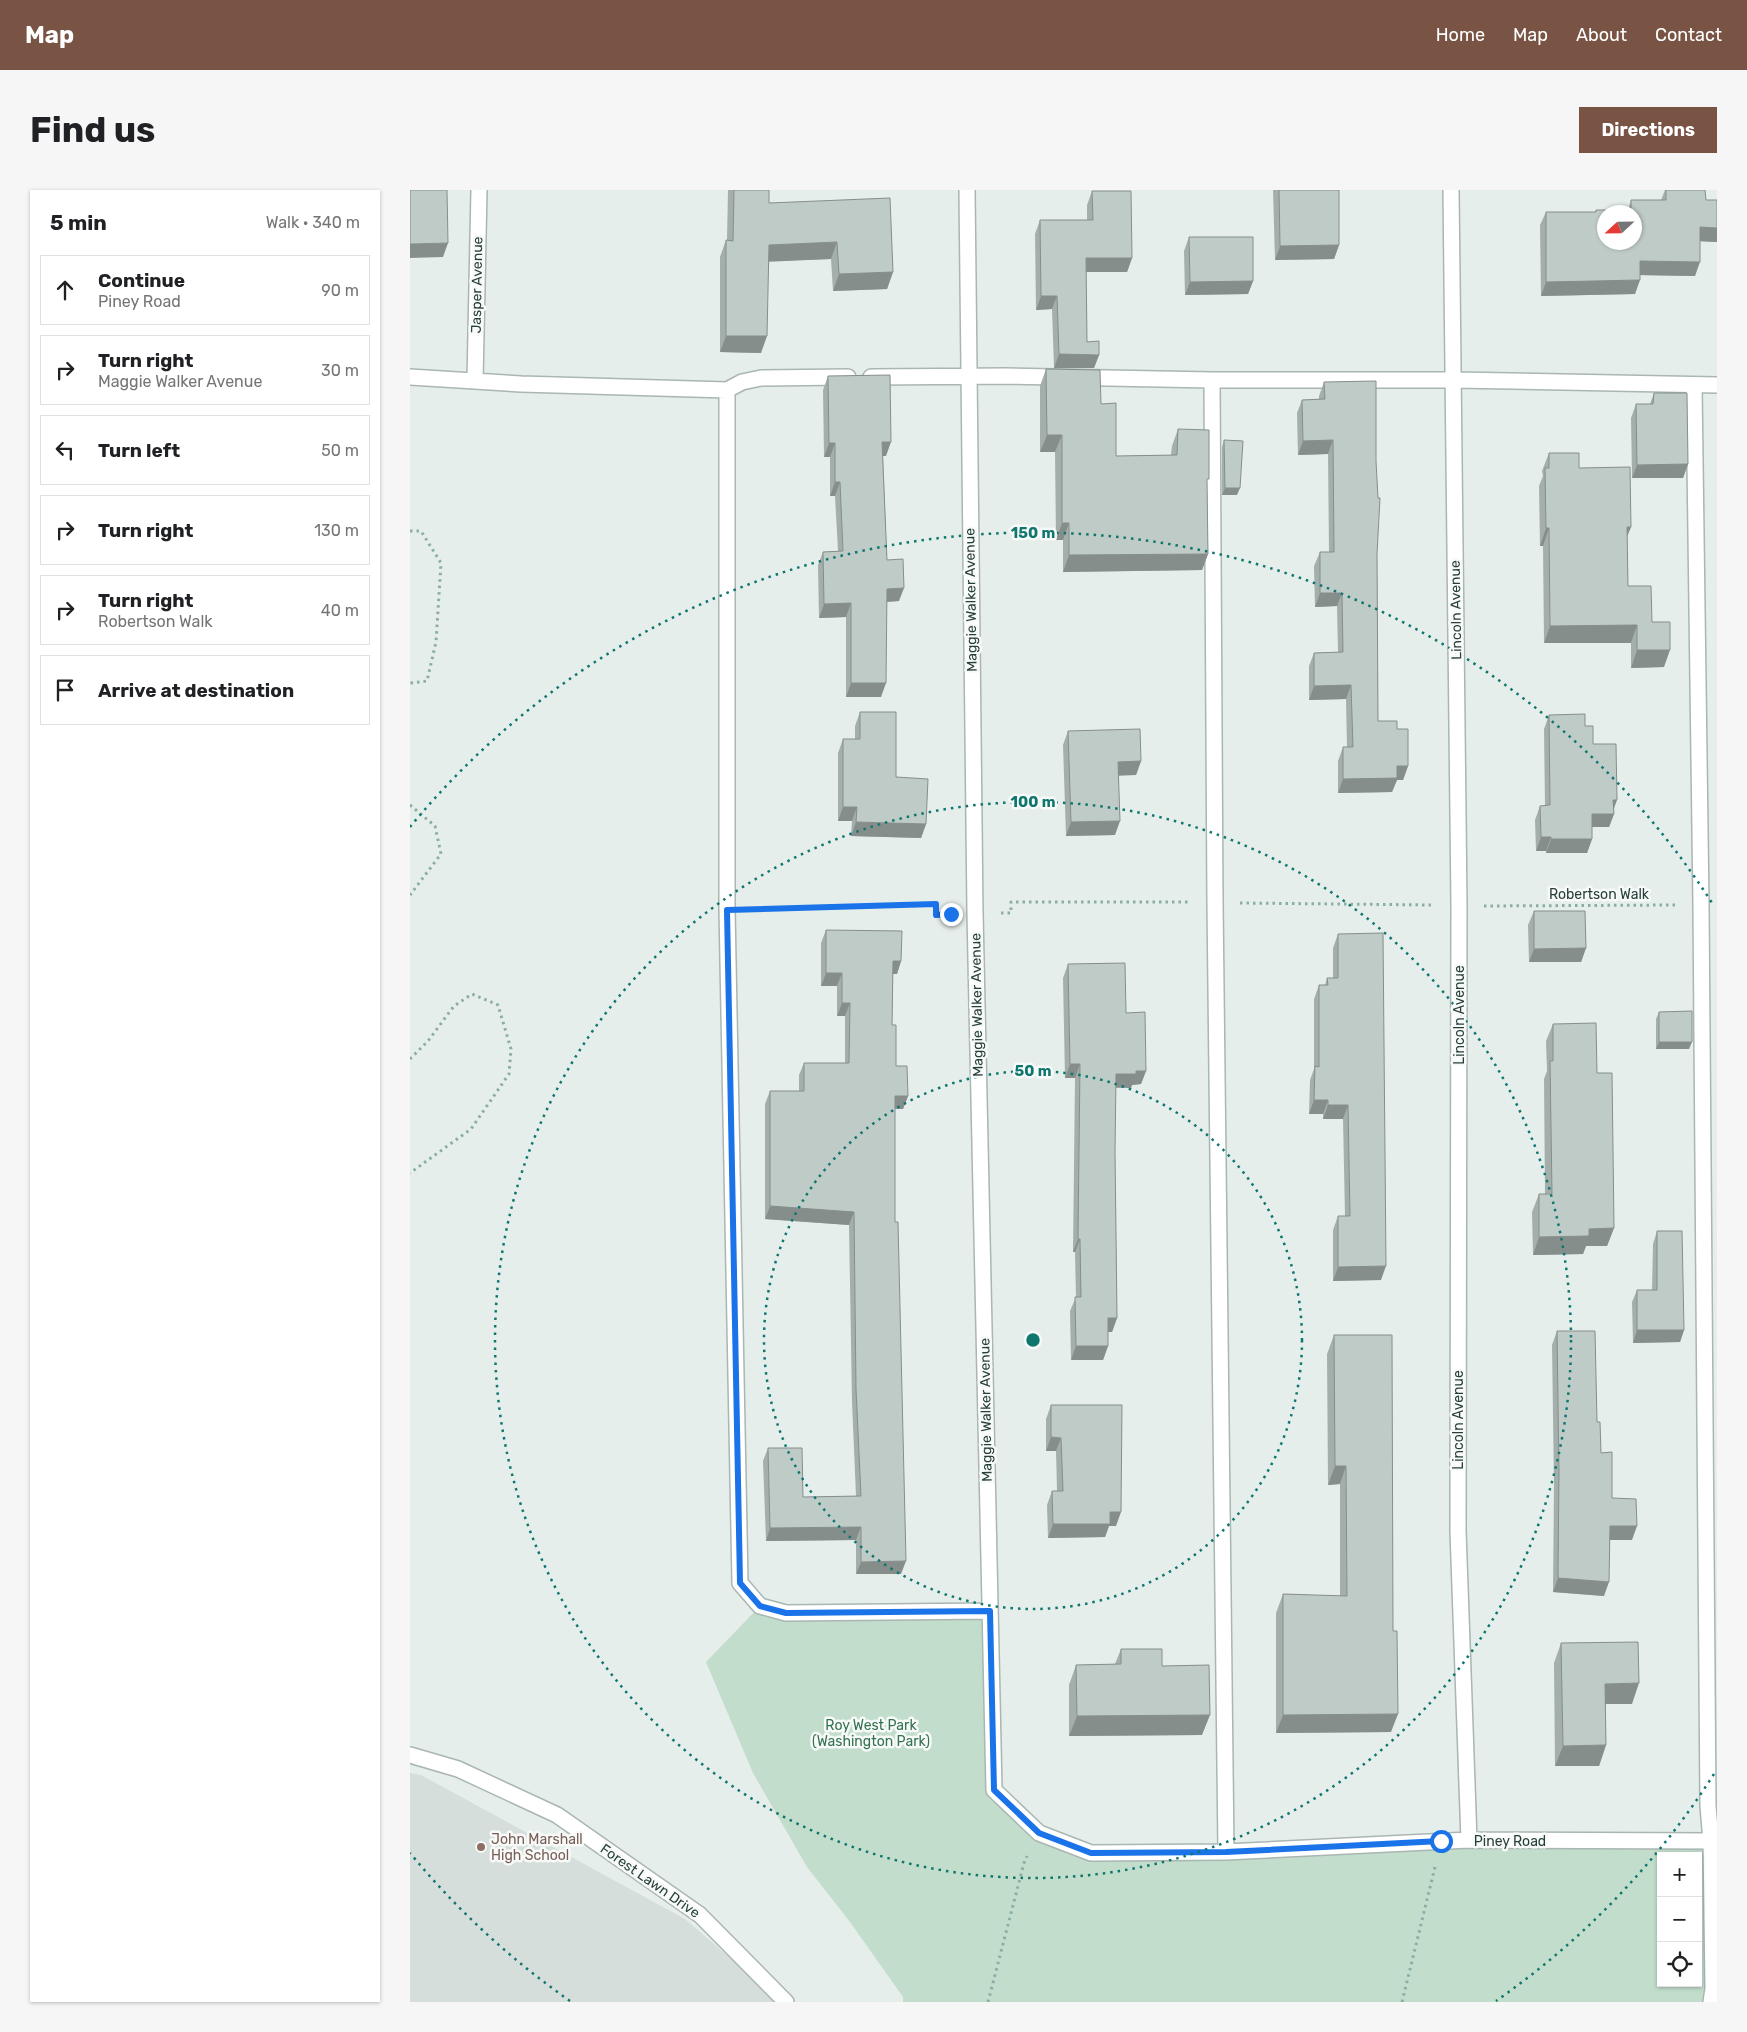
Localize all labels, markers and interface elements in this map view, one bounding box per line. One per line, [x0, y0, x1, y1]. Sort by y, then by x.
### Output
text: Map [25, 21, 74, 49]
text: Home [1436, 24, 1485, 46]
text: Map [1513, 24, 1548, 46]
text: About [1576, 24, 1627, 46]
text: Contact [1655, 24, 1722, 46]
button: Directions [1579, 107, 1717, 153]
text: Find us [30, 109, 155, 151]
north arrow [1597, 205, 1642, 250]
text: 5 min [50, 210, 107, 235]
text: Walk · 340 m [266, 213, 360, 232]
street label: Jasper Avenue [468, 236, 486, 334]
text: Continue [98, 269, 185, 292]
icon: ahead [51, 276, 79, 304]
text: 90 m [321, 281, 359, 300]
text: Piney Road [98, 292, 181, 311]
text: Turn right [98, 349, 193, 372]
icon: right [51, 356, 79, 384]
text: 30 m [321, 361, 359, 380]
text: Maggie Walker Avenue [98, 372, 262, 391]
icon: left [51, 436, 79, 464]
text: Turn left [98, 439, 180, 462]
text: 50 m [321, 441, 359, 460]
icon: right [51, 516, 79, 544]
text: Turn right [98, 519, 193, 542]
text: 130 m [314, 521, 359, 540]
text: 150 m [1011, 524, 1055, 542]
street label: Maggie Walker Avenue [961, 528, 981, 672]
street label: Lincoln Avenue [1447, 560, 1465, 660]
text: Turn right [98, 589, 193, 612]
icon: right [51, 596, 79, 624]
text: 40 m [321, 601, 359, 620]
text: Robertson Walk [98, 612, 213, 631]
icon: arrive [51, 676, 79, 704]
text: Arrive at destination [98, 679, 294, 702]
text: 100 m [1011, 793, 1055, 811]
street label: Robertson Walk [1549, 886, 1650, 903]
route end [940, 903, 963, 926]
street label: Maggie Walker Avenue [967, 933, 987, 1077]
street label: Lincoln Avenue [1451, 965, 1468, 1065]
text: 50 m [1015, 1062, 1051, 1080]
centre of rings [1024, 1331, 1042, 1349]
street label: Maggie Walker Avenue [976, 1338, 996, 1482]
street label: Lincoln Avenue [1450, 1370, 1467, 1470]
park label: Roy West Park (Washington Park) [812, 1717, 930, 1750]
route start [1430, 1830, 1453, 1853]
place label: John Marshall High School [491, 1831, 583, 1864]
street label: Piney Road [1474, 1833, 1546, 1850]
street label: Forest Lawn Drive [597, 1840, 703, 1922]
marker: John Marshall High School [475, 1841, 487, 1853]
map controls [1657, 1852, 1702, 1987]
button: + [1657, 1852, 1702, 1897]
button: − [1657, 1897, 1702, 1942]
button: locate [1657, 1942, 1702, 1987]

